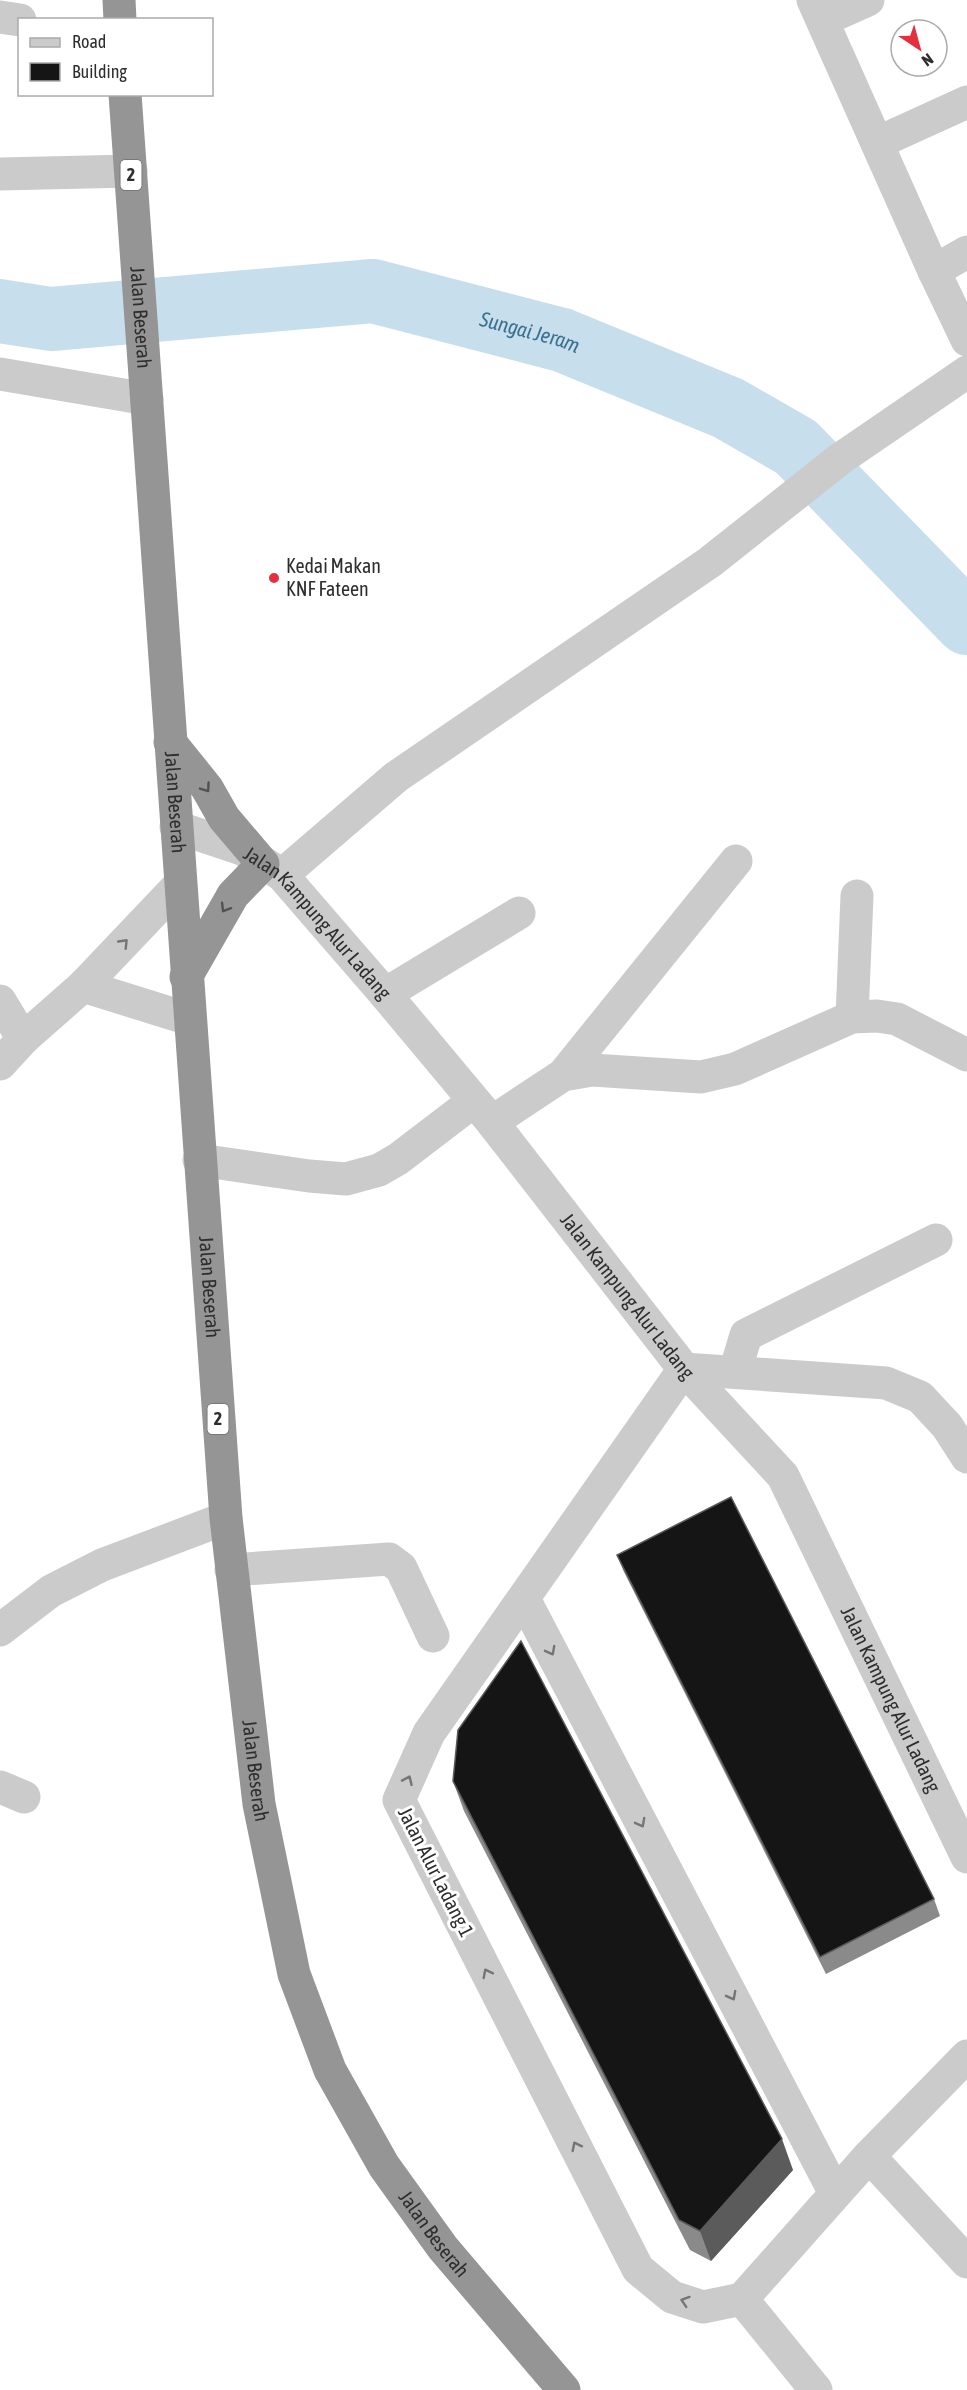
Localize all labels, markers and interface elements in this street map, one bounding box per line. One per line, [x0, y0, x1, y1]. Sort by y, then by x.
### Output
legend [18, 18, 213, 96]
north arrow [889, 18, 949, 78]
text: Road [72, 31, 106, 52]
text: N [919, 50, 937, 70]
text: Building [72, 61, 127, 82]
road number: 2 [120, 160, 142, 190]
street label: Jalan Beserah [126, 266, 156, 369]
water label: Sungai Jeram [476, 306, 584, 357]
place label: Kedai Makan KNF Fateen [286, 554, 381, 600]
marker: Kedai Makan KNF Fateen [267, 571, 281, 585]
street label: Jalan Beserah [161, 750, 191, 854]
one-way arrow [199, 781, 210, 792]
street label: Jalan Kampung Alur Ladang [240, 841, 396, 1004]
one-way arrow [221, 902, 233, 912]
one-way arrow [116, 940, 127, 951]
street label: Jalan Kampung Alur Ladang [556, 1208, 700, 1384]
street label: Jalan Beserah [195, 1235, 225, 1339]
road number: 2 [208, 1404, 228, 1434]
street label: Jalan Kampung Alur Ladang [837, 1602, 946, 1796]
one-way arrow [544, 1644, 555, 1655]
street label: Jalan Beserah [238, 1719, 274, 1823]
one-way arrow [401, 1775, 413, 1786]
street label: Jalan Alur Ladang 1 [394, 1803, 479, 1940]
one-way arrow [634, 1817, 646, 1828]
one-way arrow [483, 1968, 495, 1979]
one-way arrow [725, 1990, 736, 2000]
one-way arrow [572, 2142, 583, 2153]
street label: Jalan Beserah [394, 2186, 474, 2281]
one-way arrow [680, 2296, 691, 2308]

